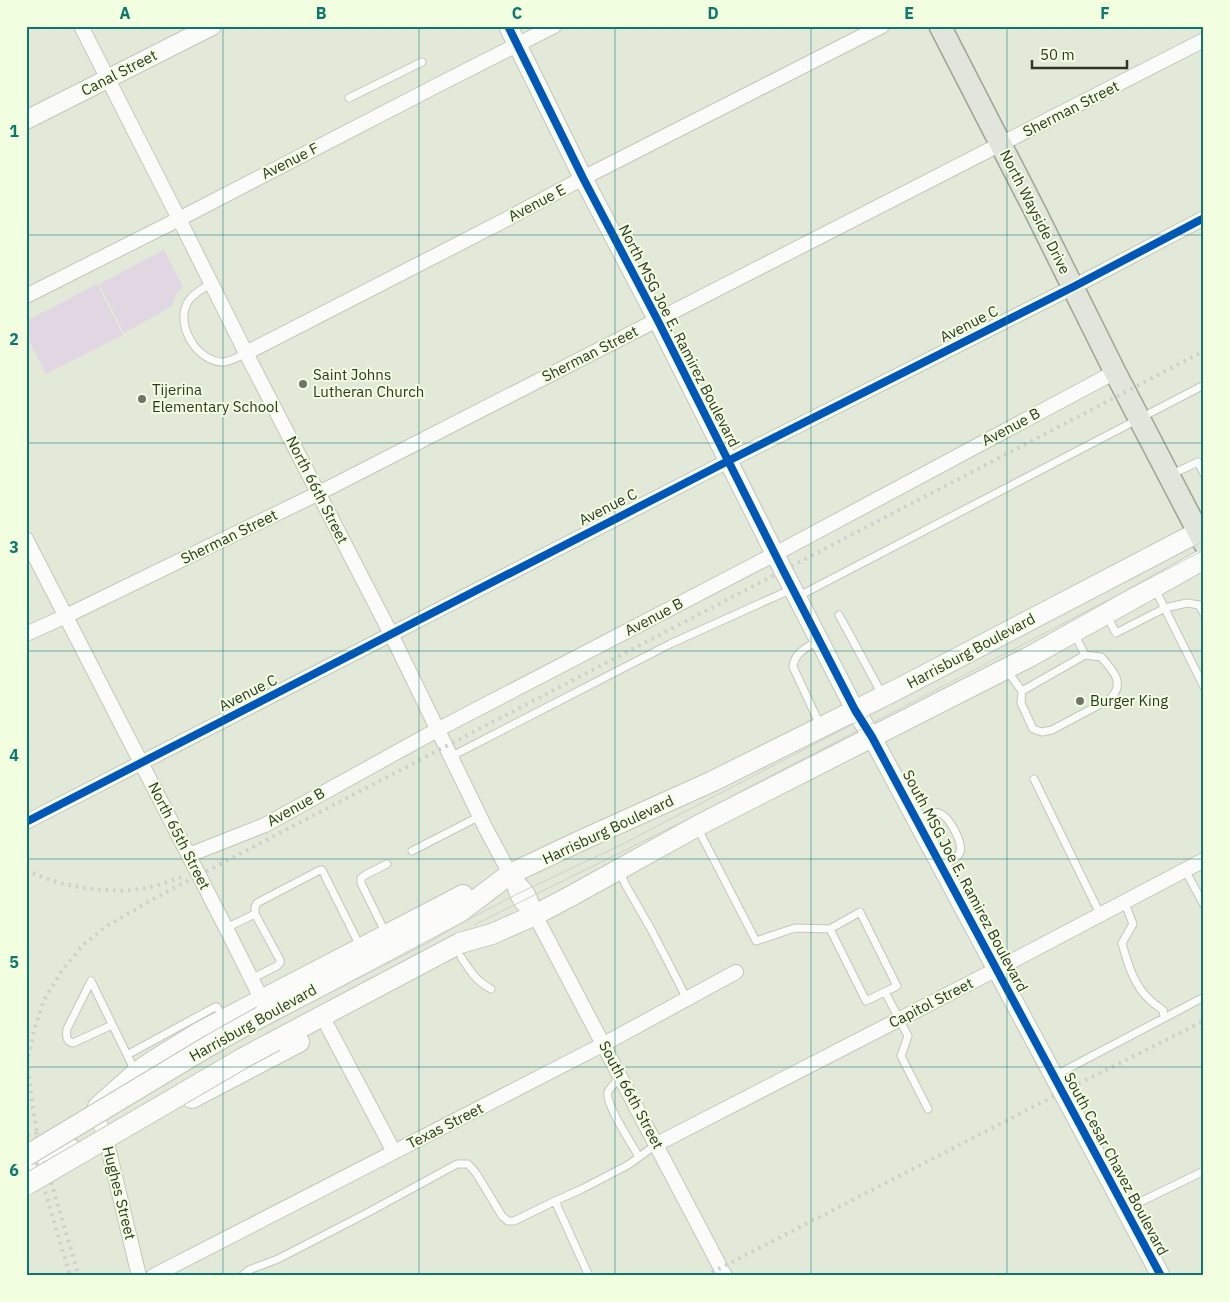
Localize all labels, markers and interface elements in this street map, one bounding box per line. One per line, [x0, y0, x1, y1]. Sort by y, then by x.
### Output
text: A [120, 3, 131, 23]
text: B [316, 3, 327, 23]
text: C [512, 3, 522, 23]
text: D [707, 3, 719, 23]
text: E [904, 3, 914, 23]
text: F [1100, 3, 1110, 23]
scale bar [1032, 38, 1128, 70]
street label: Canal Street [78, 45, 160, 100]
text: 50 m [1040, 45, 1075, 64]
street label: Sherman Street [1020, 76, 1122, 141]
text: 1 [9, 121, 19, 141]
street label: Avenue F [258, 138, 322, 183]
street label: North Wayside Drive [996, 147, 1075, 277]
street label: Avenue E [505, 180, 569, 226]
street label: North MSG Joe E. Ramirez Boulevard [615, 221, 744, 450]
street label: Avenue C [936, 301, 1001, 346]
street label: Sherman Street [539, 321, 641, 386]
text: 2 [9, 329, 19, 349]
place label: Saint Johns Lutheran Church [313, 365, 424, 401]
marker: Saint Johns Lutheran Church [297, 378, 309, 390]
place label: Tijerina Elementary School [152, 380, 279, 416]
marker: Tijerina Elementary School [136, 393, 148, 405]
street label: Avenue B [978, 403, 1043, 450]
street label: North 66th Street [282, 433, 353, 547]
street label: Avenue C [575, 484, 640, 529]
street label: Sherman Street [177, 505, 280, 568]
text: 3 [9, 537, 19, 557]
street label: Avenue B [621, 593, 686, 640]
street label: Harrisburg Boulevard [903, 609, 1038, 692]
street label: Avenue C [215, 670, 280, 715]
place label: Burger King [1090, 691, 1168, 710]
marker: Burger King [1074, 695, 1086, 707]
text: 4 [9, 745, 19, 765]
street label: South MSG Joe E. Ramirez Boulevard [899, 767, 1032, 995]
street label: North 65th Street [144, 779, 215, 893]
street label: Avenue B [263, 783, 328, 830]
street label: Harrisburg Boulevard [539, 791, 677, 868]
text: 5 [9, 952, 19, 972]
street label: Capitol Street [885, 973, 976, 1032]
street label: Harrisburg Boulevard [186, 980, 320, 1065]
street label: South 66th Street [595, 1038, 668, 1152]
street label: South Cesar Chavez Boulevard [1060, 1069, 1173, 1259]
street label: Texas Street [403, 1098, 486, 1153]
street label: Hughes Street [99, 1144, 140, 1242]
text: 6 [9, 1160, 19, 1180]

